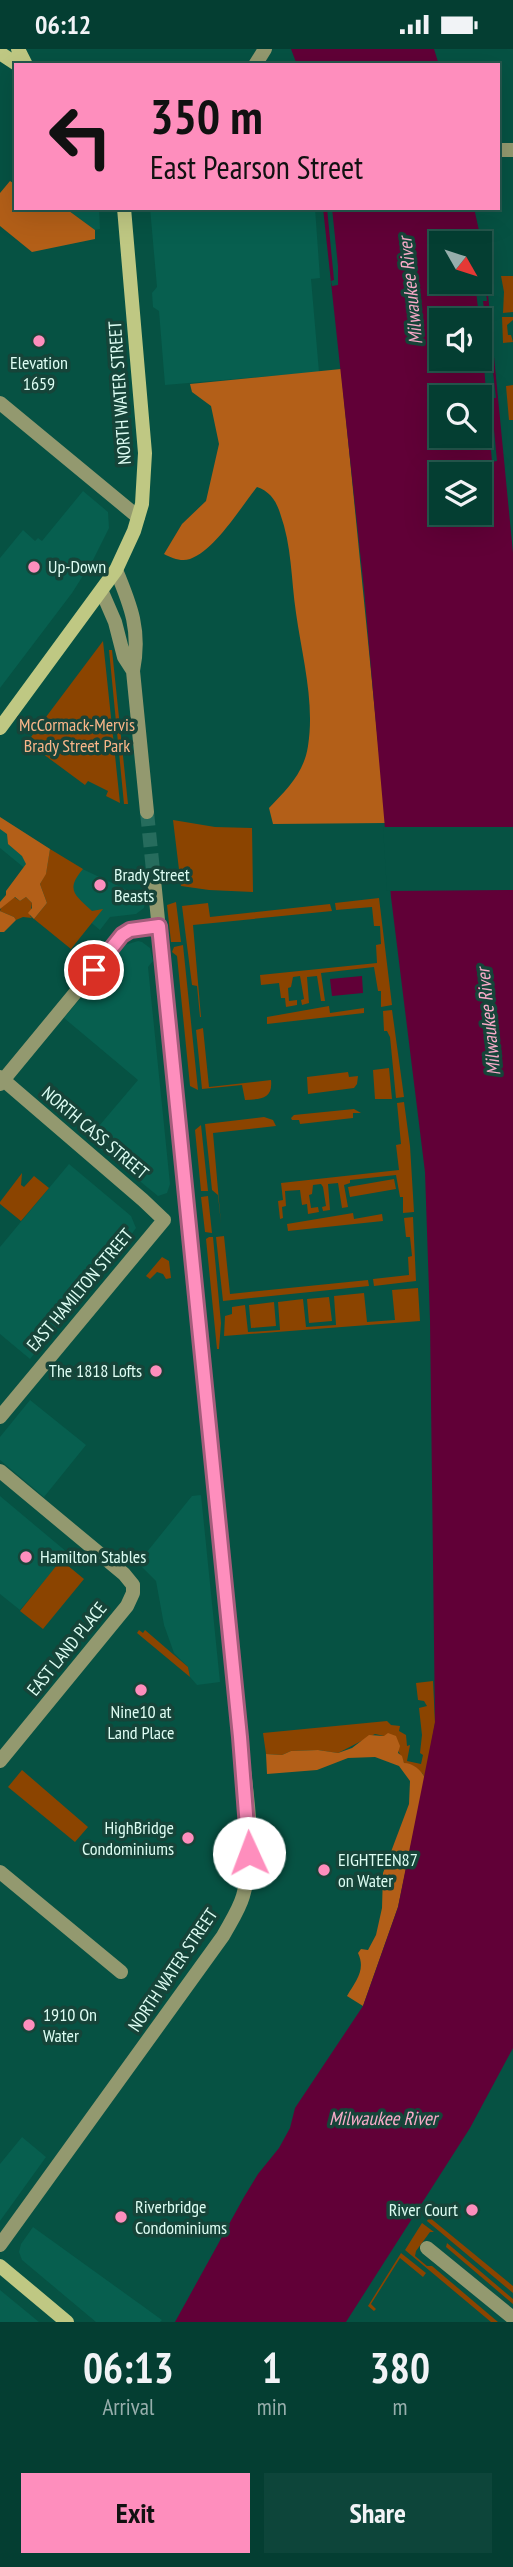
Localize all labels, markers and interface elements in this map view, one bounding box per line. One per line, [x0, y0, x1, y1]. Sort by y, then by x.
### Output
text: 06:12 [35, 8, 91, 41]
text: 350 m [150, 84, 263, 148]
icon: left [35, 91, 126, 182]
text: East Pearson Street [150, 146, 363, 188]
north arrow [429, 231, 492, 294]
map controls [429, 231, 492, 525]
water label: Milwaukee River [392, 233, 428, 346]
button: sound [429, 308, 492, 371]
street label: NORTH WATER STREET [103, 320, 136, 466]
marker: Elevation 1659 [31, 333, 47, 349]
place label: Elevation 1659 [10, 351, 68, 395]
button: search [429, 385, 492, 448]
button: layers [429, 462, 492, 525]
place label: Up-Down [48, 555, 106, 578]
marker: Up-Down [26, 559, 42, 575]
park label: McCormack-Mervis Brady Street Park [19, 713, 135, 757]
place label: Brady Street Beasts [114, 863, 190, 907]
marker: Brady Street Beasts [92, 877, 108, 893]
pin [64, 940, 124, 1000]
icon: arrive [75, 951, 113, 989]
water label: Milwaukee River [470, 964, 506, 1077]
street label: NORTH CASS STREET [37, 1081, 153, 1184]
street label: EAST HAMILTON STREET [22, 1224, 138, 1356]
place label: The 1818 Lofts [49, 1359, 142, 1382]
marker: The 1818 Lofts [148, 1363, 164, 1379]
place label: Hamilton Stables [40, 1545, 146, 1568]
marker: Hamilton Stables [18, 1549, 34, 1565]
street label: EAST LAND PLACE [22, 1597, 111, 1700]
marker: Nine10 at Land Place [133, 1682, 149, 1698]
place label: Nine10 at Land Place [108, 1700, 174, 1744]
place label: HighBridge Condominiums [82, 1816, 174, 1860]
position arrow [212, 1816, 286, 1890]
marker: HighBridge Condominiums [180, 1830, 196, 1846]
place label: EIGHTEEN87 on Water [338, 1848, 418, 1892]
marker: EIGHTEEN87 on Water [316, 1862, 332, 1878]
street label: NORTH WATER STREET [123, 1904, 222, 2036]
place label: 1910 On Water [43, 2003, 97, 2047]
marker: 1910 On Water [21, 2017, 37, 2033]
water label: Milwaukee River [329, 2106, 440, 2130]
place label: Riverbridge Condominiums [135, 2195, 227, 2239]
place label: River Court [389, 2198, 458, 2221]
marker: River Court [464, 2202, 480, 2218]
marker: Riverbridge Condominiums [113, 2209, 129, 2225]
text: 06:13 [83, 2340, 174, 2395]
text: 1 [262, 2340, 282, 2395]
text: 380 [370, 2340, 430, 2395]
text: Arrival [102, 2392, 154, 2421]
text: min [257, 2392, 287, 2421]
text: m [392, 2392, 407, 2421]
button: Exit [21, 2473, 250, 2553]
button: Share [264, 2473, 492, 2553]

